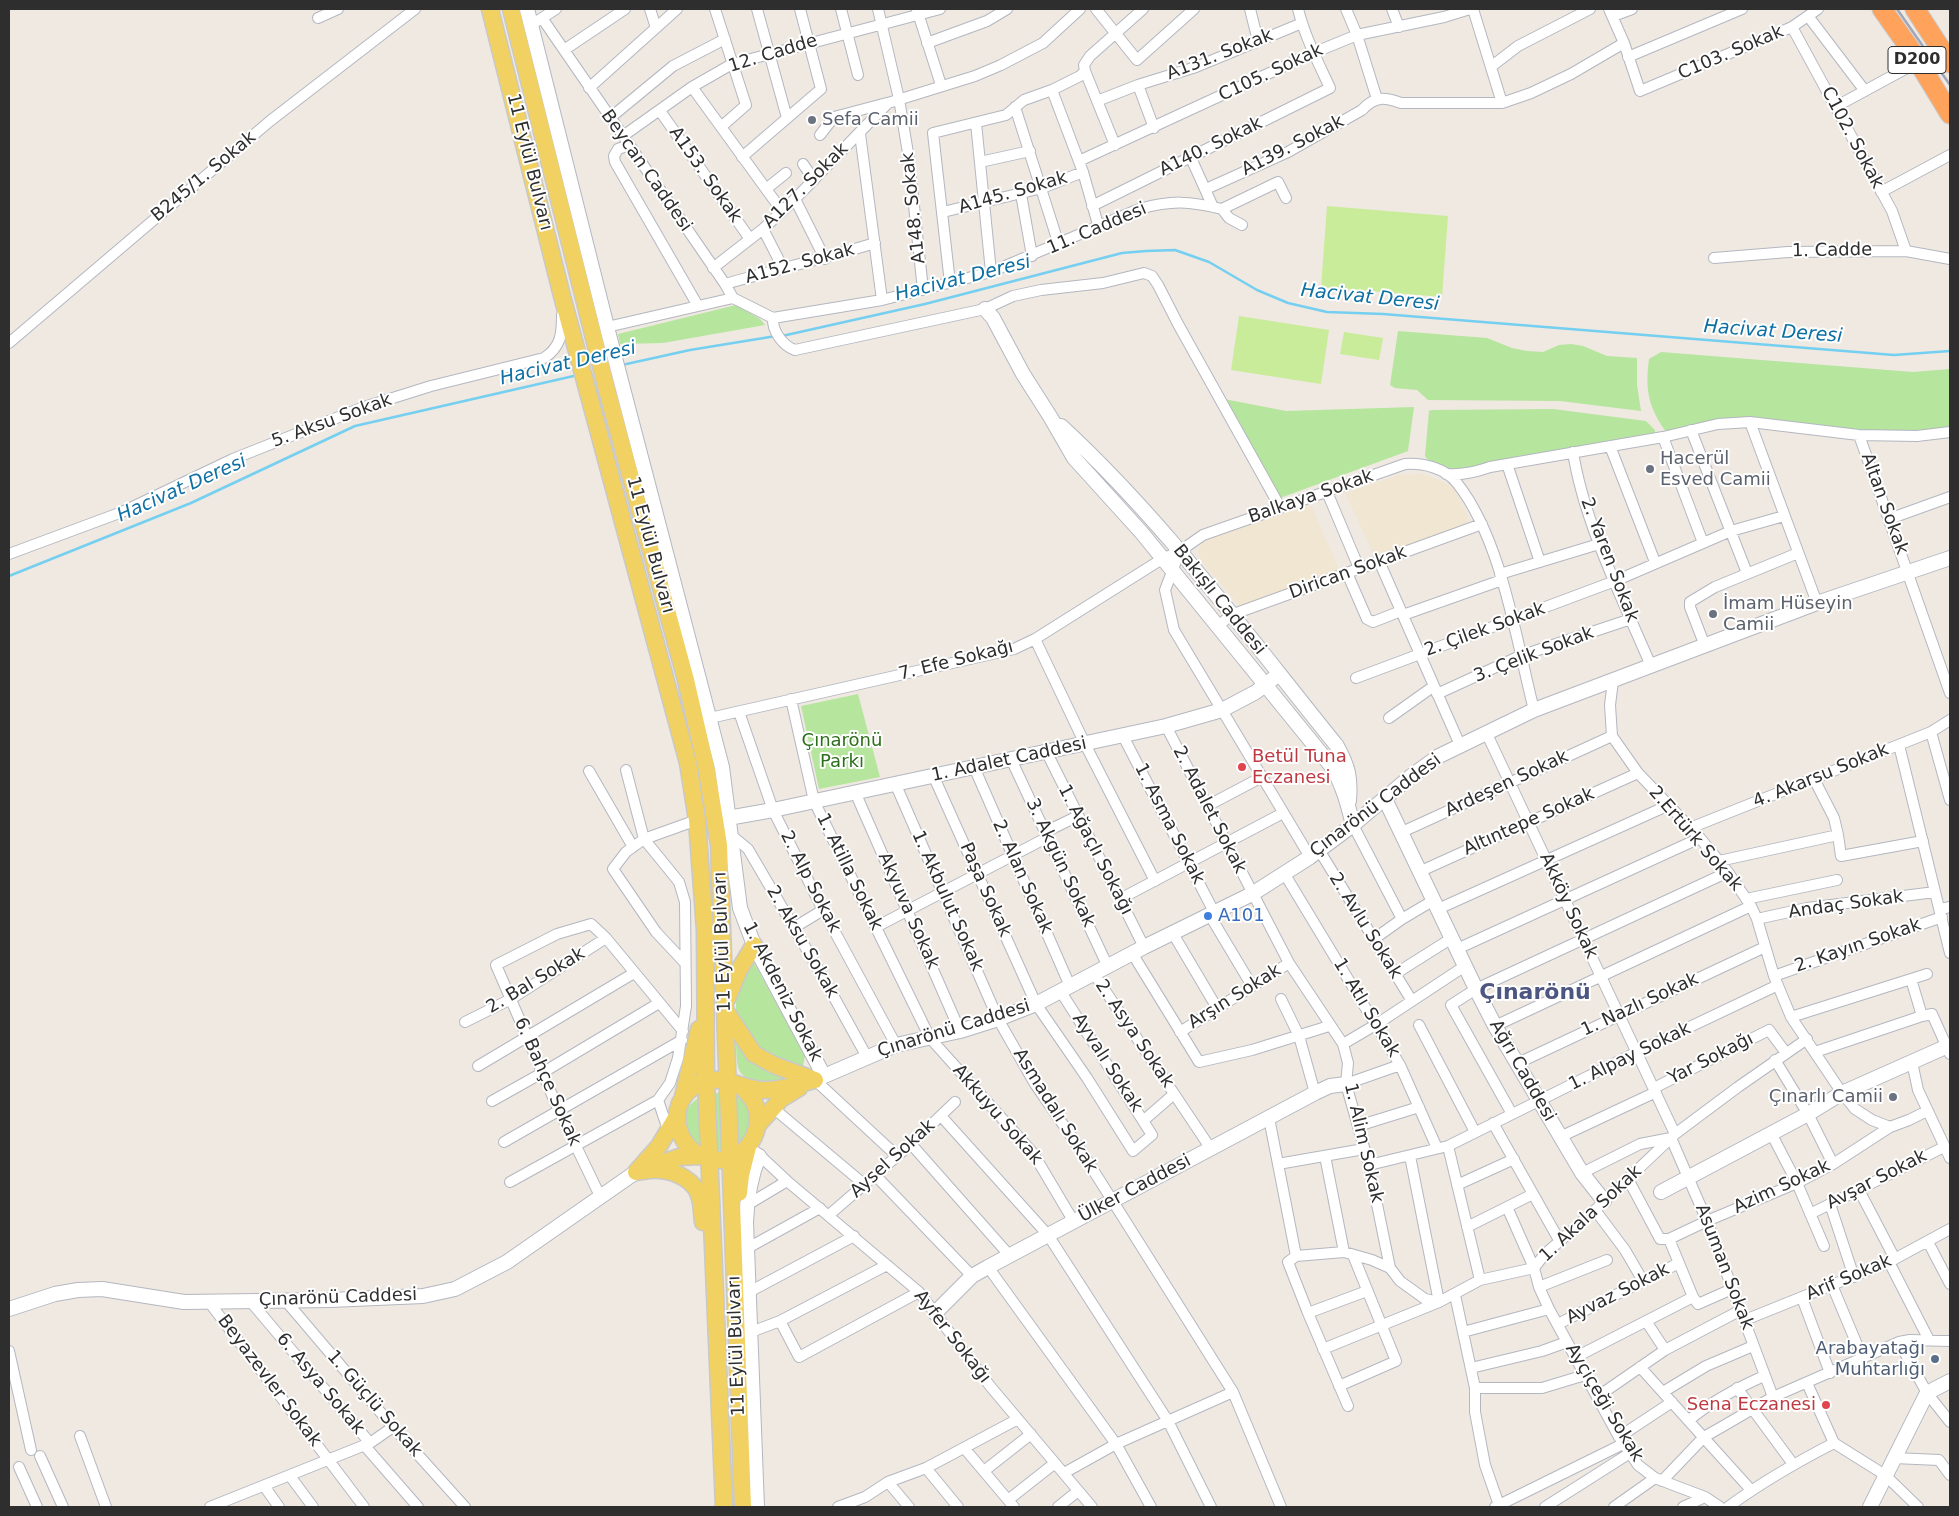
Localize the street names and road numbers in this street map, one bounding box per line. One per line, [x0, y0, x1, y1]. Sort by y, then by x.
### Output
street label: C103. Sokak [1675, 21, 1787, 85]
street label: A131. Sokak [1164, 25, 1276, 85]
street label: 12. Cadde [726, 30, 820, 78]
street label: C105. Sokak [1216, 39, 1326, 107]
road number: D200 [1888, 46, 1946, 74]
street label: C102. Sokak [1816, 83, 1888, 193]
street label: 11 Eylül Bulvarı [502, 91, 556, 233]
street label: Beycan Caddesi [596, 106, 696, 236]
street label: A139. Sokak [1238, 111, 1348, 181]
street label: A140. Sokak [1156, 113, 1266, 181]
street label: A153. Sokak [664, 123, 746, 227]
street label: B245/1. Sokak [147, 127, 261, 227]
street label: A127. Sokak [759, 139, 853, 233]
street label: A148. Sokak [897, 151, 931, 265]
street label: A145. Sokak [956, 167, 1070, 219]
street label: 11. Caddesi [1044, 198, 1150, 260]
street label: A152. Sokak [743, 239, 857, 289]
street label: 1. Cadde [1792, 239, 1872, 263]
street label: 5. Aksu Sokak [269, 389, 395, 453]
street label: Altan Sokak [1856, 450, 1912, 558]
street label: Balkaya Sokak [1246, 465, 1376, 529]
street label: 11 Eylül Bulvarı [621, 474, 679, 616]
street label: 2. Yaren Sokak [1575, 495, 1643, 625]
street label: Bakışlı Caddesi [1168, 540, 1270, 660]
street label: Dirican Sokak [1286, 542, 1410, 604]
street label: 2. Çilek Sokak [1422, 598, 1548, 662]
street label: 3. Çelik Sokak [1471, 622, 1597, 688]
street label: 7. Efe Sokağı [896, 636, 1016, 686]
street label: 1. Adalet Caddesi [929, 733, 1089, 787]
street label: 4. Akarsu Sokak [1750, 739, 1892, 813]
street label: 2. Adalet Sokak [1168, 743, 1250, 877]
street label: Ardeşen Sokak [1442, 746, 1572, 822]
street label: Çınarönü Caddesi [1306, 750, 1446, 862]
street label: 1. Asma Sokak [1129, 760, 1209, 888]
street label: 1. Ağaçlı Sokağı [1053, 781, 1137, 919]
street label: 2.Ertürk Sokak [1644, 782, 1746, 896]
street label: Altıntepe Sokak [1460, 783, 1598, 861]
street label: 3. Akgün Sokak [1021, 795, 1099, 931]
street label: 1. Atilla Sokak [811, 810, 887, 934]
street label: 2. Alan Sokak [987, 817, 1057, 937]
street label: 2. Alp Sokak [775, 827, 845, 937]
street label: 1. Akbulut Sokak [906, 827, 988, 975]
street label: Paşa Sokak [955, 839, 1015, 941]
street label: Akyuva Sokak [873, 849, 943, 973]
street label: Akköy Sokak [1534, 850, 1602, 962]
street label: 2. Avlu Sokak [1324, 869, 1406, 983]
street label: 11 Eylül Bulvarı [710, 871, 736, 1013]
street label: 2. Aksu Sokak [761, 882, 843, 1002]
street label: Andaç Sokak [1787, 886, 1905, 924]
street label: 2. Kayın Sokak [1792, 914, 1924, 978]
street label: 1. Akdeniz Sokak [737, 919, 827, 1065]
street label: 2. Bal Sokak [483, 943, 589, 1019]
street label: 1. Atlı Sokak [1328, 955, 1404, 1061]
street label: Arşın Sokak [1185, 960, 1285, 1034]
street label: 1. Nazlı Sokak [1578, 968, 1702, 1042]
street label: 2. Asya Sokak [1090, 976, 1178, 1092]
street label: Çınarönü Caddesi [875, 996, 1033, 1062]
street label: Ayvalı Sokak [1067, 1010, 1147, 1116]
street label: 6. Bahçe Sokak [509, 1014, 585, 1150]
street label: Ağrı Caddesi [1484, 1016, 1560, 1126]
street label: 1. Alpay Sokak [1565, 1018, 1695, 1096]
street label: Yar Sokağı [1665, 1028, 1757, 1090]
street label: Asmadalı Sokak [1008, 1045, 1102, 1177]
street label: Akkuyu Sokak [948, 1060, 1046, 1170]
street label: 1. Alim Sokak [1339, 1081, 1387, 1205]
street label: Aysel Sokak [846, 1115, 940, 1203]
street label: Avşar Sokak [1823, 1146, 1931, 1214]
street label: Ülker Caddesi [1075, 1150, 1195, 1228]
street label: Azim Sokak [1730, 1155, 1834, 1219]
street label: 1. Akala Sokak [1535, 1161, 1647, 1267]
street label: Asuman Sokak [1690, 1201, 1758, 1333]
street label: Arif Sokak [1803, 1250, 1895, 1306]
street label: Ayvaz Sokak [1563, 1259, 1673, 1329]
street label: 11 Eylül Bulvarı [724, 1275, 750, 1417]
street label: Çınarönü Caddesi [258, 1284, 418, 1312]
street label: Ayfer Sokağı [909, 1286, 995, 1388]
street label: Beyazevler Sokak [212, 1311, 326, 1451]
street label: 6. Asya Sokak [271, 1329, 369, 1439]
street label: Ayçiçeği Sokak [1560, 1340, 1648, 1466]
street label: 1. Güçlü Sokak [322, 1346, 426, 1462]

